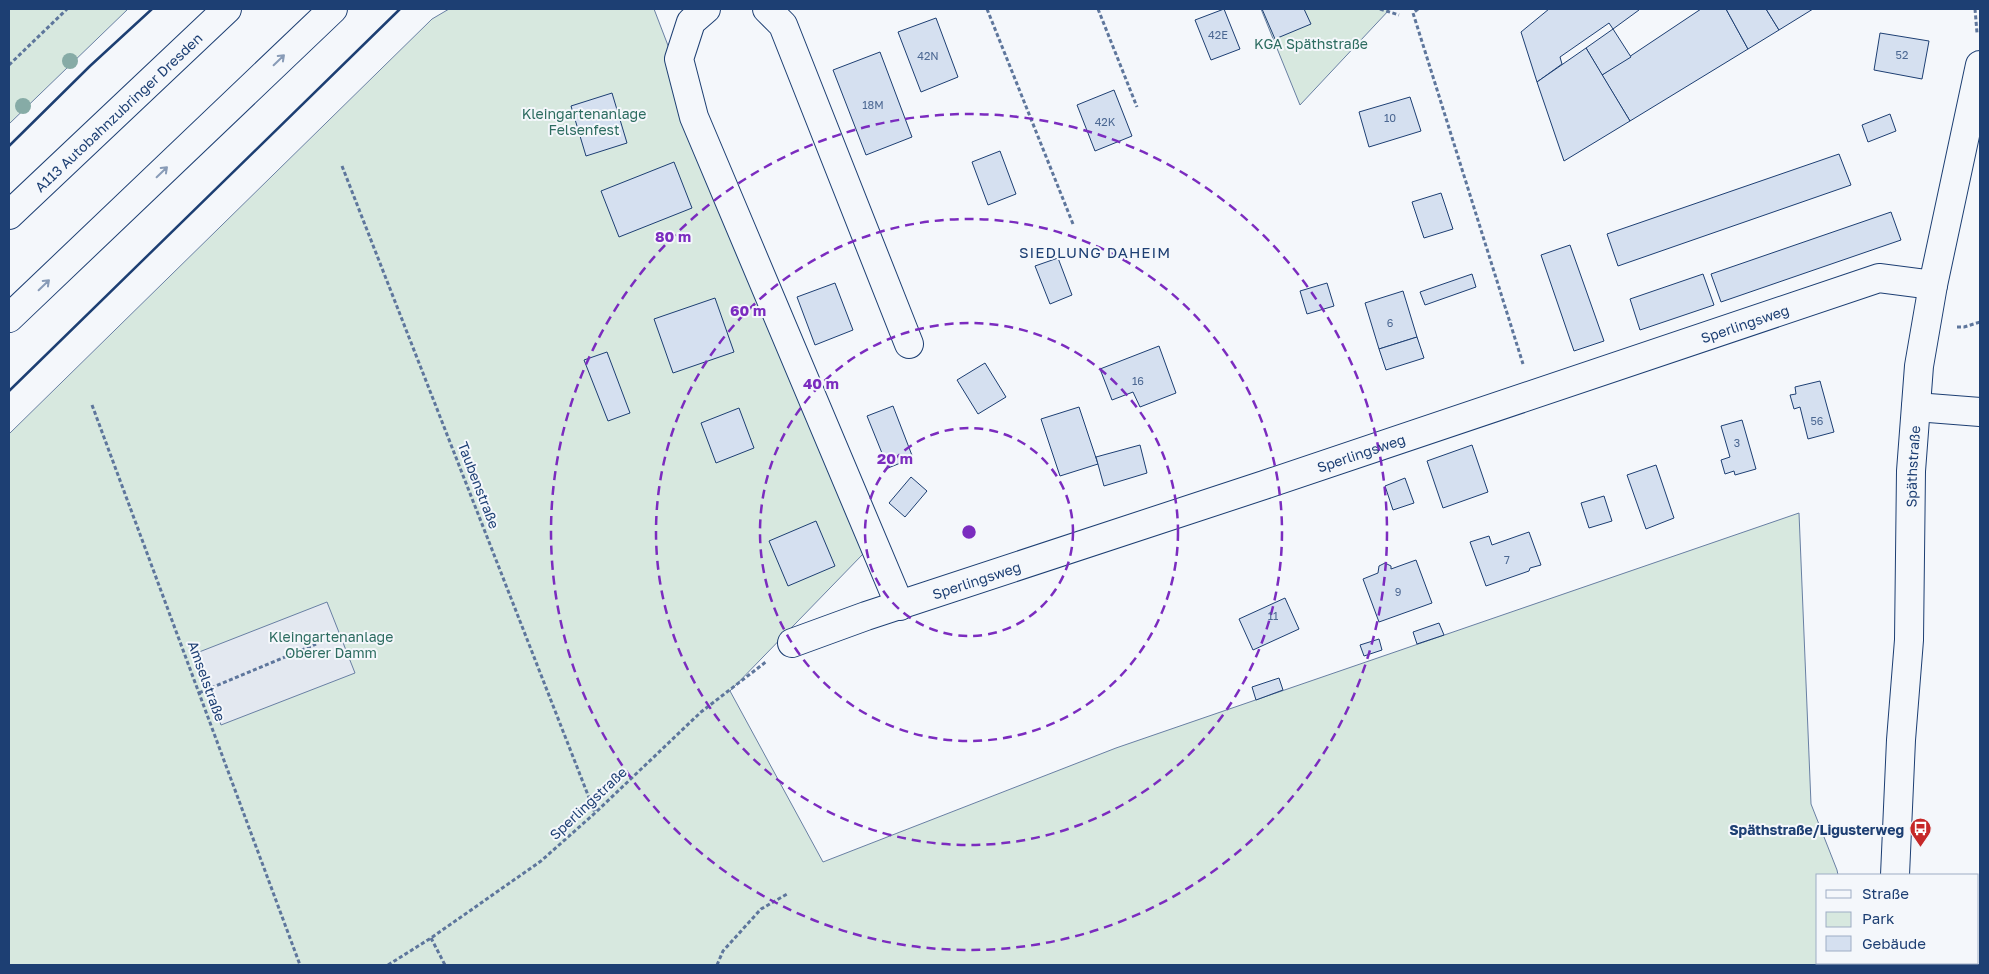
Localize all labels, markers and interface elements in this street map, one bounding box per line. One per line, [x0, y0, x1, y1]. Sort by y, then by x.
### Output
house number: 42E [1208, 28, 1228, 41]
street label: A113 Autobahnzubringer Dresden [31, 29, 205, 195]
park label: KGA Späthstraße [1254, 35, 1368, 52]
house number: 52 [1896, 48, 1908, 61]
house number: 42N [917, 49, 939, 62]
one-way arrow [273, 54, 285, 66]
house number: 18M [862, 98, 884, 111]
park label: Kleingartenanlage Felsenfest [522, 105, 646, 138]
house number: 10 [1384, 111, 1396, 124]
house number: 42K [1095, 115, 1116, 128]
one-way arrow [155, 166, 168, 178]
text: 80 m [655, 227, 691, 245]
district label: SIEDLUNG DAHEIM [1019, 243, 1171, 261]
one-way arrow [38, 279, 50, 291]
street label: Sperlingsweg [1698, 300, 1791, 346]
text: 60 m [730, 301, 766, 319]
house number: 6 [1387, 316, 1394, 329]
text: 40 m [803, 374, 839, 392]
house number: 16 [1132, 374, 1144, 387]
house number: 56 [1810, 414, 1824, 427]
street label: Späthstraße [1902, 425, 1923, 508]
street label: Sperlingsweg [1315, 430, 1407, 475]
house number: 3 [1734, 436, 1740, 449]
street label: Taubenstraße [455, 439, 503, 531]
text: 20 m [877, 449, 913, 467]
centre of rings [960, 523, 978, 541]
house number: 7 [1504, 553, 1510, 566]
street label: Sperlingsweg [930, 557, 1023, 602]
house number: 9 [1395, 585, 1401, 598]
house number: 11 [1268, 609, 1278, 622]
park label: Kleingartenanlage Oberer Damm [269, 628, 393, 661]
street label: Amselstraße [185, 638, 229, 724]
street label: Sperlingstraße [546, 763, 630, 843]
bus stop icon: Späthstraße/Ligusterweg [1908, 817, 1932, 848]
place label: Späthstraße/Ligusterweg [1729, 821, 1904, 838]
legend [1816, 874, 1979, 964]
text: Straße [1862, 884, 1909, 902]
text: Park [1862, 909, 1895, 927]
text: Gebäude [1862, 934, 1926, 952]

